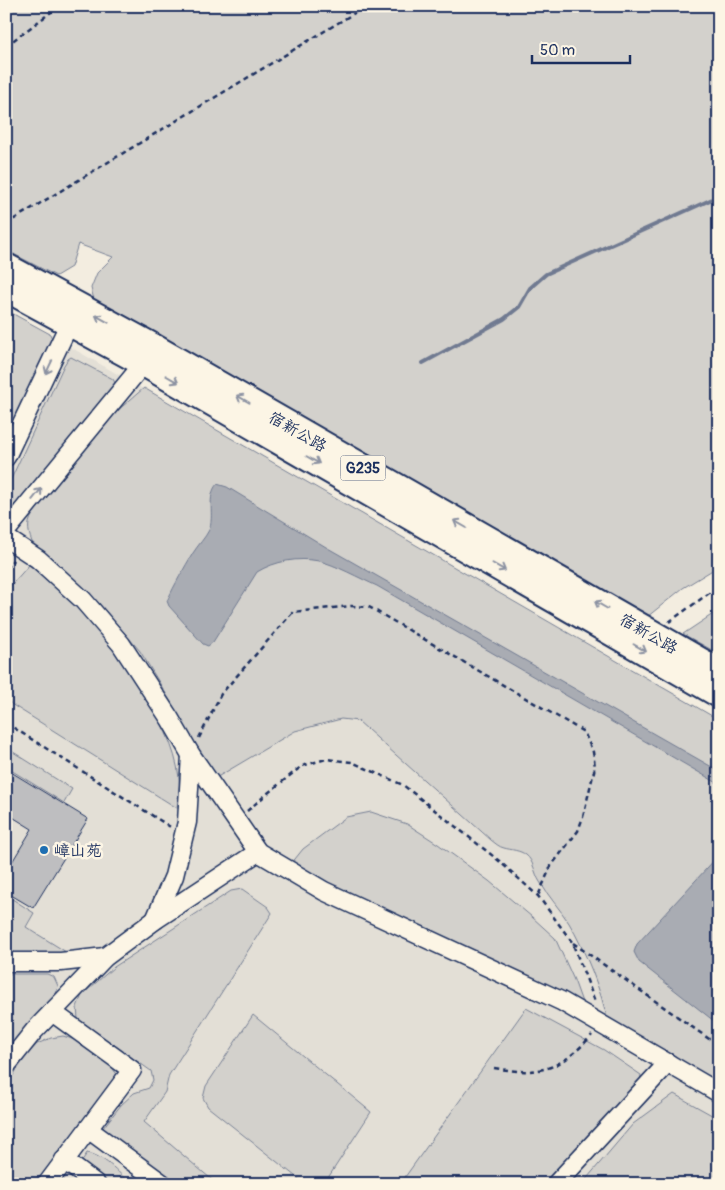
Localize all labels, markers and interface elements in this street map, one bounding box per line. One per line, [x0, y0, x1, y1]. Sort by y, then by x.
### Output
scale bar [532, 32, 630, 64]
text: 50 m [540, 41, 575, 60]
one-way arrow [95, 313, 109, 323]
one-way arrow [44, 359, 54, 374]
one-way arrow [164, 375, 178, 385]
one-way arrow [236, 394, 251, 403]
street label: 宿新公路 [265, 407, 330, 457]
one-way arrow [305, 456, 319, 466]
road number: G235 [340, 456, 386, 480]
one-way arrow [32, 487, 43, 500]
one-way arrow [453, 518, 467, 528]
one-way arrow [491, 563, 506, 573]
one-way arrow [594, 599, 608, 609]
street label: 宿新公路 [616, 609, 681, 659]
one-way arrow [632, 644, 646, 654]
place label: 嶂山苑 [54, 841, 102, 861]
marker: 嶂山苑 [38, 844, 50, 856]

